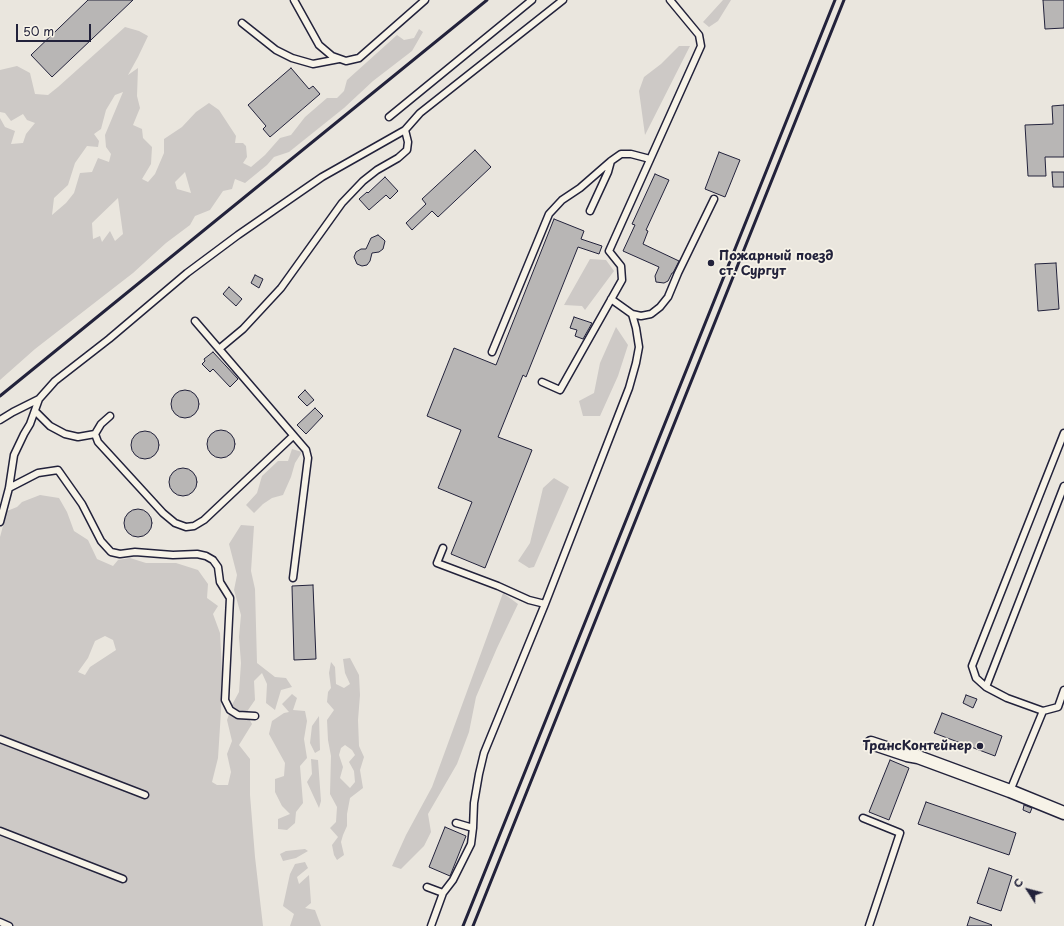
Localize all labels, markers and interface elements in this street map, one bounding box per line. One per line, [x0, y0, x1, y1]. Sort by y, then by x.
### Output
scale bar [18, 16, 93, 42]
text: 50 m [23, 22, 54, 40]
place label: Пожарный поезд ст. Сургут [719, 248, 833, 279]
marker: Пожарный поезд ст. Сургут [706, 258, 716, 268]
place label: ТрансКонтейнер [863, 738, 972, 754]
marker: ТрансКонтейнер [975, 741, 985, 751]
north arrow [1008, 870, 1048, 910]
text: С [1009, 874, 1027, 891]

